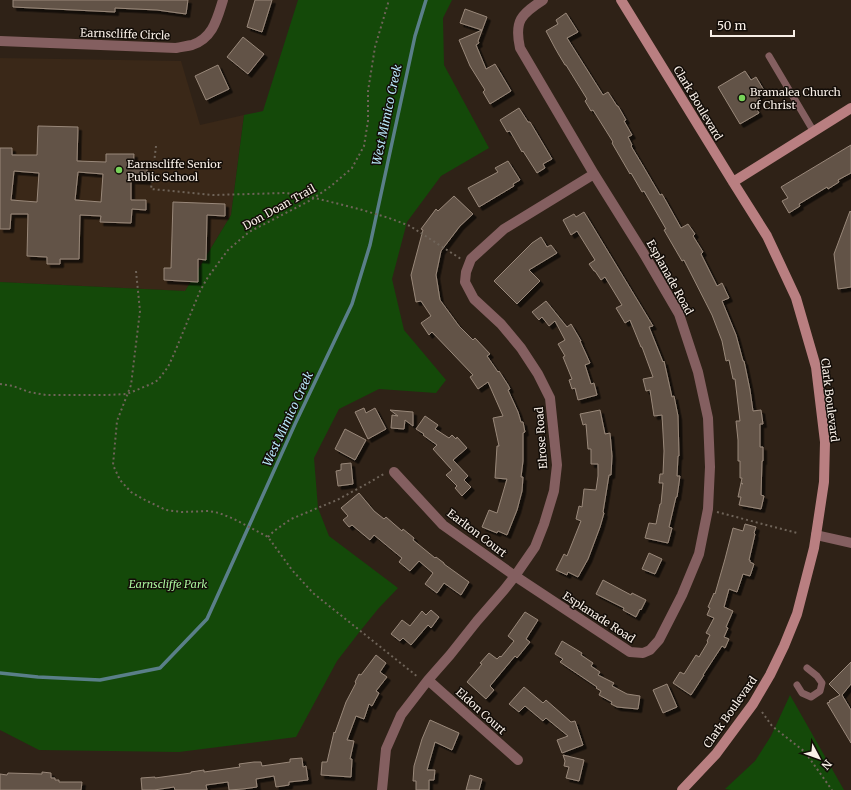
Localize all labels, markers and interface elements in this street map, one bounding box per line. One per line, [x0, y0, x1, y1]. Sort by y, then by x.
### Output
scale bar [711, 12, 794, 38]
text: 50 m [717, 18, 746, 33]
street label: Earnscliffe Circle [80, 25, 170, 43]
water label: West Mimico Creek [368, 63, 405, 167]
street label: Clark Boulevard [670, 63, 726, 143]
place label: Bramalea Church of Christ [750, 85, 842, 112]
marker: Bramalea Church of Christ [737, 93, 747, 103]
place label: Earnscliffe Senior Public School [127, 157, 222, 184]
marker: Earnscliffe Senior Public School [114, 165, 124, 175]
street label: Don Doan Trail [240, 181, 318, 233]
street label: Esplanade Road [644, 237, 697, 317]
street label: Clark Boulevard [818, 357, 842, 443]
water label: West Mimico Creek [259, 369, 316, 469]
street label: Elrose Road [532, 406, 550, 469]
street label: Earlton Court [444, 506, 510, 560]
park label: Earnscliffe Park [129, 577, 207, 591]
street label: Esplanade Road [560, 588, 638, 646]
street label: Clark Boulevard [700, 673, 760, 751]
street label: Eldon Court [453, 685, 510, 738]
north arrow [799, 738, 839, 778]
text: N [818, 757, 835, 773]

